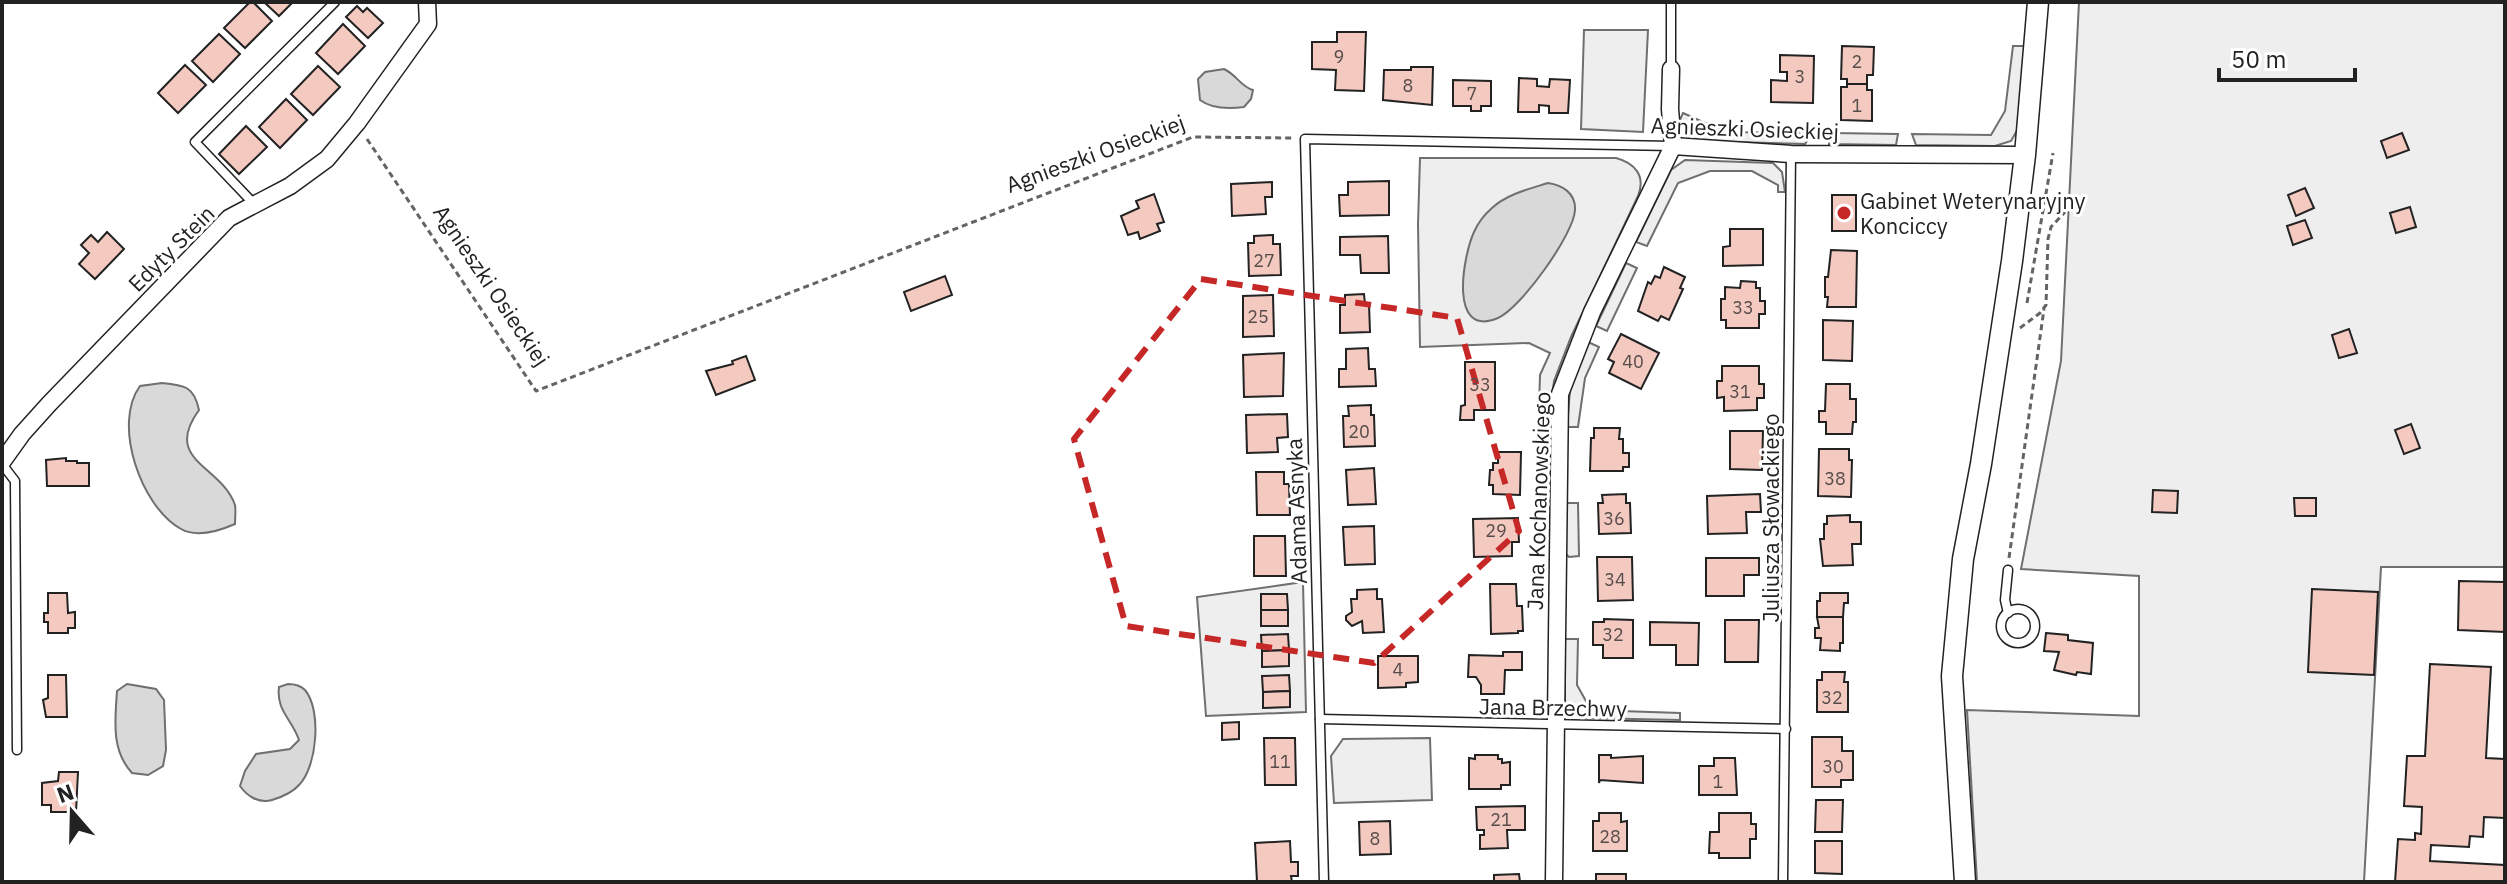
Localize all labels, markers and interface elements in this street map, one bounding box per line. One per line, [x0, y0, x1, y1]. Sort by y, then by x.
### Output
scale bar [2219, 32, 2355, 82]
text: 50 m [2231, 43, 2286, 75]
house number: 9 [1334, 45, 1344, 68]
house number: 2 [1852, 50, 1862, 73]
house number: 3 [1795, 65, 1805, 88]
house number: 8 [1403, 74, 1413, 97]
house number: 7 [1467, 82, 1477, 105]
house number: 1 [1852, 94, 1862, 117]
street label: Agnieszki Osieckiej [1002, 107, 1188, 199]
street label: Agnieszki Osieckiej [1650, 110, 1840, 146]
place label: Gabinet Weterynaryjny Konciccy [1860, 186, 2085, 240]
street label: Edyty Stein [122, 199, 220, 297]
street label: Agnieszki Osieckiej [427, 199, 557, 371]
marker: Gabinet Weterynaryjny Konciccy [1835, 204, 1853, 222]
house number: 27 [1253, 249, 1275, 272]
house number: 33 [1732, 296, 1754, 319]
house number: 25 [1247, 305, 1269, 328]
house number: 40 [1622, 350, 1644, 373]
house number: 33 [1469, 373, 1491, 396]
house number: 31 [1729, 380, 1751, 403]
street label: Jana Kochanowskiego [1520, 391, 1556, 611]
street label: Juliusza Słowackiego [1756, 414, 1785, 622]
house number: 20 [1348, 420, 1370, 443]
street label: Adama Asnyka [1279, 437, 1313, 585]
house number: 38 [1824, 467, 1846, 490]
house number: 36 [1603, 507, 1625, 530]
house number: 29 [1485, 519, 1507, 542]
house number: 34 [1604, 568, 1626, 591]
house number: 32 [1602, 623, 1624, 646]
house number: 4 [1393, 658, 1404, 681]
house number: 32 [1821, 686, 1843, 709]
street label: Jana Brzechwy [1479, 691, 1627, 723]
house number: 11 [1269, 750, 1291, 773]
house number: 30 [1822, 755, 1844, 778]
house number: 1 [1713, 770, 1723, 793]
north arrow [32, 772, 112, 852]
text: N [53, 776, 77, 809]
house number: 21 [1490, 808, 1512, 831]
house number: 28 [1599, 825, 1621, 848]
house number: 8 [1370, 827, 1380, 850]

